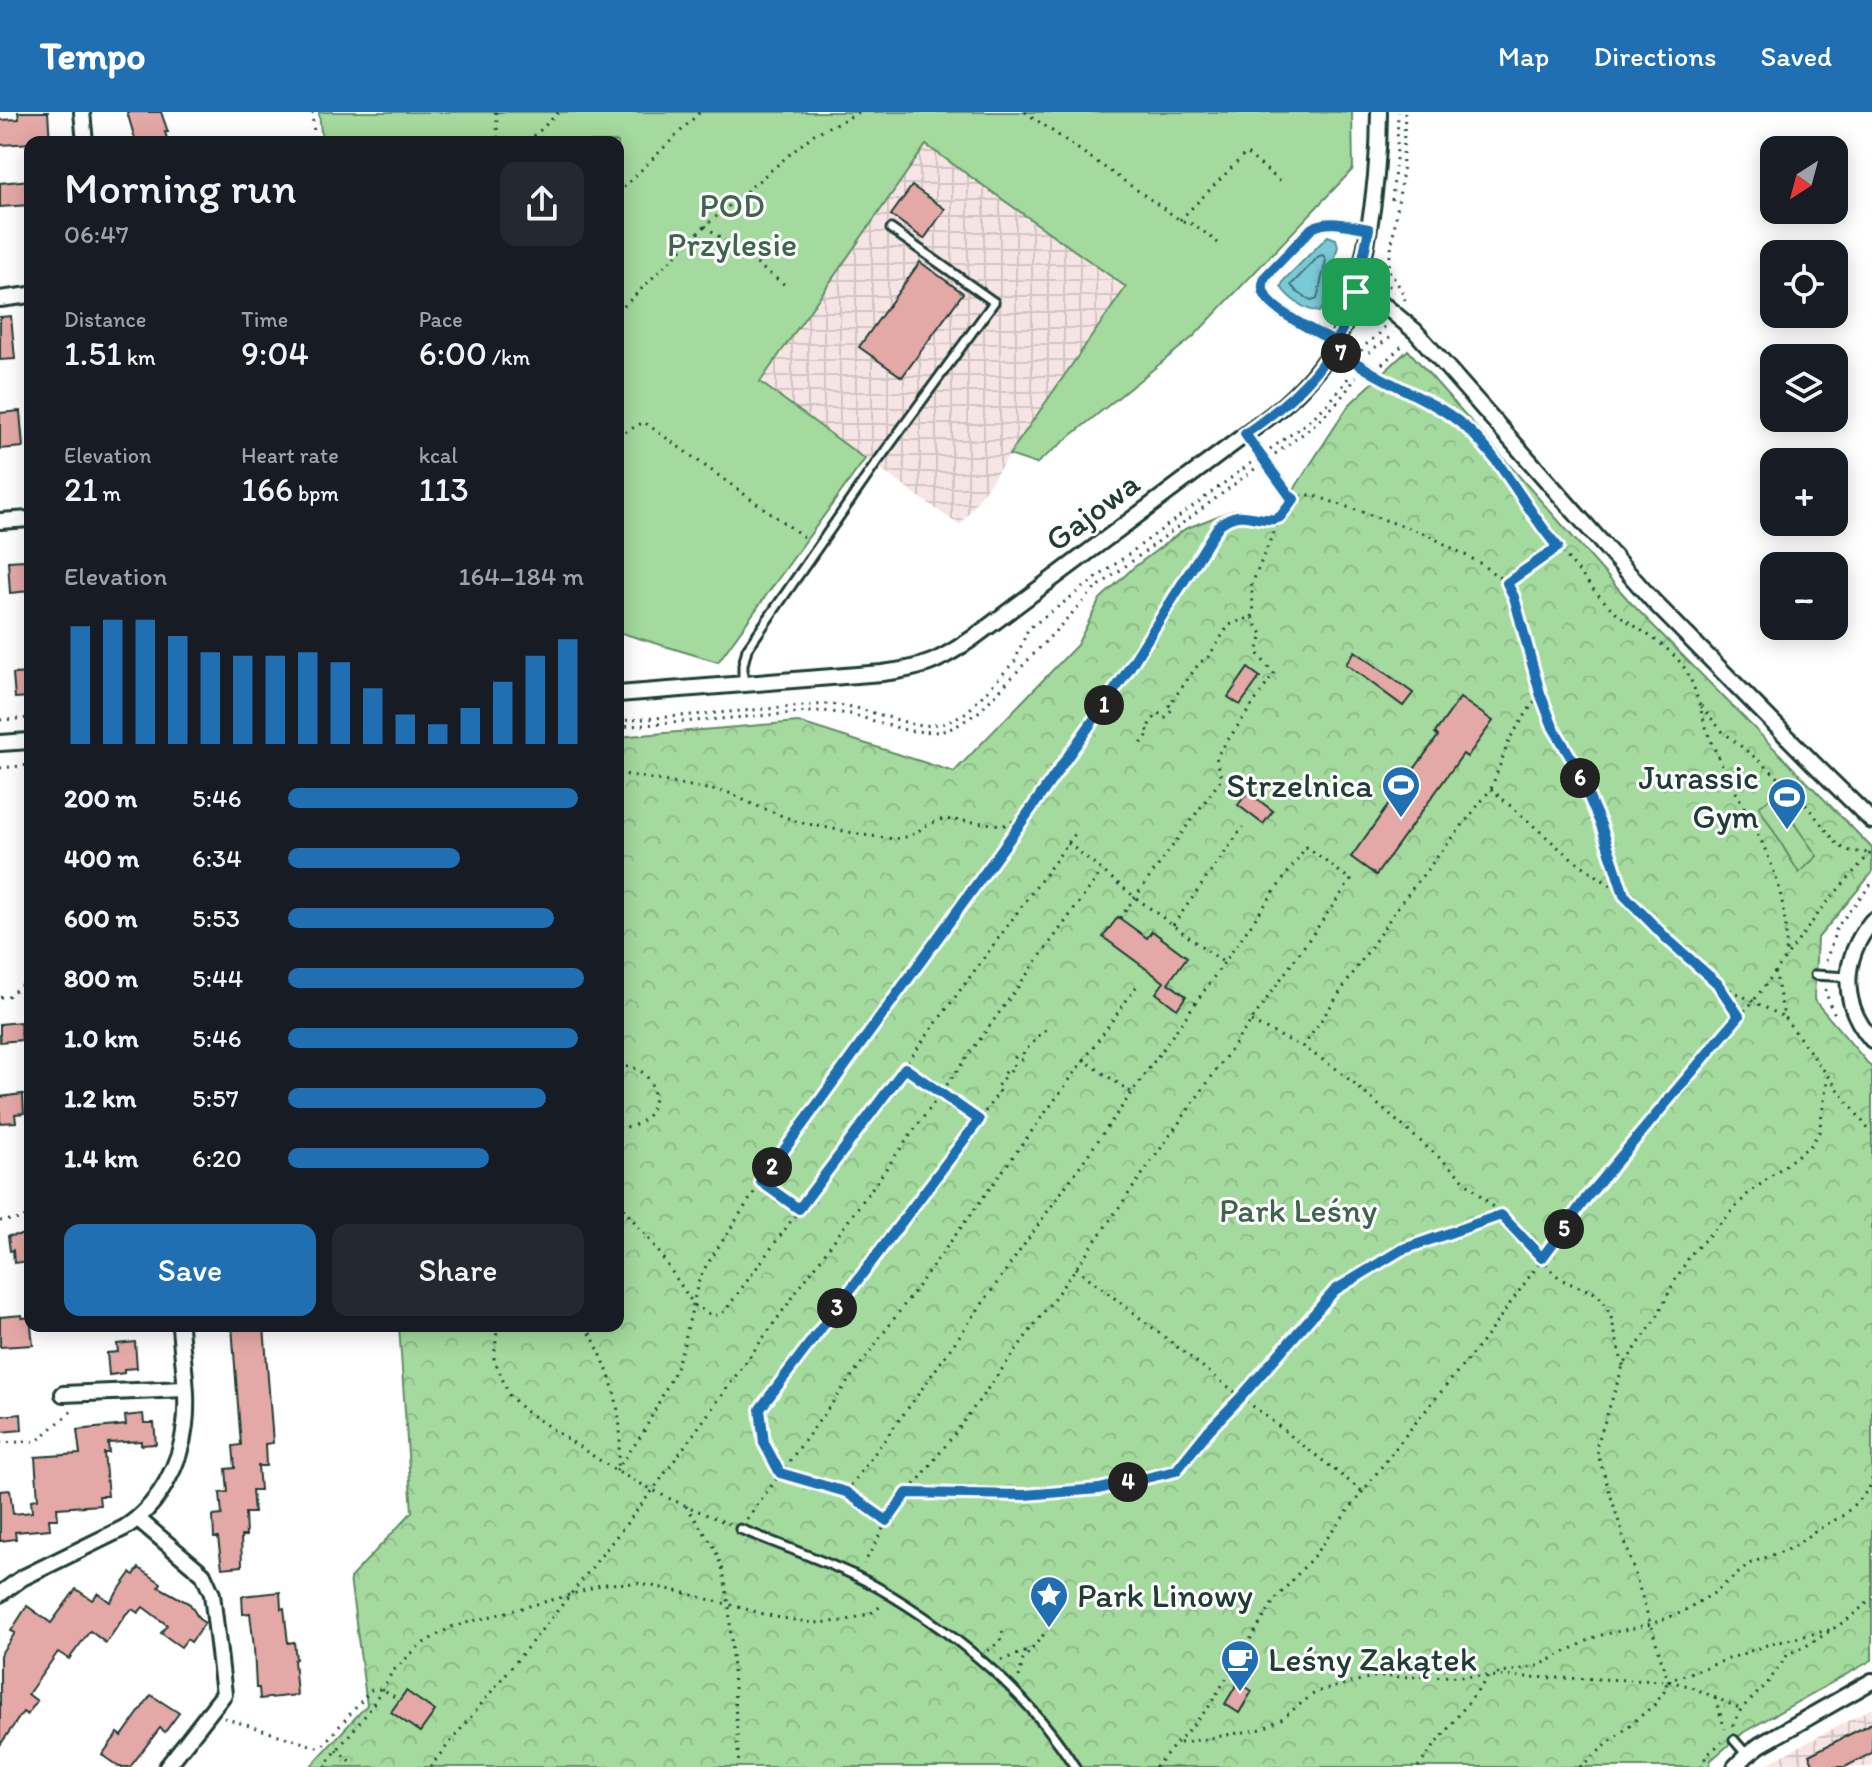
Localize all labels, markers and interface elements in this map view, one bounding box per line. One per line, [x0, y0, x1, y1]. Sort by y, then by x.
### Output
text: Tempo [40, 33, 146, 79]
text: Map [1498, 39, 1549, 73]
text: Directions [1593, 39, 1717, 73]
text: Saved [1761, 39, 1832, 73]
north arrow [1760, 136, 1848, 224]
map controls [1760, 136, 1848, 640]
text: Morning run [64, 161, 297, 214]
button: share [500, 162, 584, 246]
park label: POD Przylesie [667, 185, 797, 265]
text: 06:47 [64, 218, 129, 250]
button: locate [1760, 240, 1848, 328]
pin [1322, 258, 1390, 326]
icon: arrive [1334, 270, 1378, 314]
text: Distance [64, 306, 146, 333]
text: Time [241, 306, 288, 333]
text: Pace [419, 306, 463, 333]
text: 1.51 [64, 333, 122, 374]
text: 9:04 [241, 333, 309, 374]
text: 6:00 [419, 333, 487, 374]
pin: 7 [1321, 333, 1361, 373]
text: 7 [1336, 339, 1346, 366]
text: km [122, 344, 156, 371]
text: /km [487, 344, 530, 371]
button: layers [1760, 344, 1848, 432]
text: Elevation [64, 442, 151, 469]
text: Heart rate [241, 442, 339, 469]
text: kcal [419, 442, 458, 469]
button: + [1760, 448, 1848, 536]
street label: Gajowa [1037, 462, 1148, 560]
text: 21 [64, 469, 98, 510]
text: 166 [241, 469, 293, 510]
text: 113 [419, 469, 469, 510]
text: m [98, 480, 121, 507]
text: bpm [293, 480, 339, 507]
button: − [1760, 552, 1848, 640]
text: Elevation [64, 560, 167, 592]
text: 164–184 m [458, 560, 584, 592]
pin: 1 [1084, 685, 1124, 725]
text: 1 [1099, 691, 1109, 718]
place label: Jurassic Gym [1639, 757, 1759, 837]
pin: 6 [1560, 758, 1600, 798]
sports icon: Strzelnica [1380, 764, 1422, 819]
text: 6 [1574, 764, 1586, 791]
place label: Strzelnica [1226, 765, 1373, 806]
sports icon: Jurassic Gym [1766, 776, 1808, 831]
text: 200 m [64, 782, 137, 814]
text: 5:46 [192, 782, 241, 814]
text: 400 m [64, 842, 139, 874]
text: 6:34 [192, 842, 242, 874]
text: 600 m [64, 902, 138, 934]
text: 5:53 [192, 902, 240, 934]
text: 800 m [64, 962, 138, 994]
text: 5:44 [192, 962, 243, 994]
text: 1.0 km [64, 1022, 139, 1054]
text: 5:46 [192, 1022, 241, 1054]
text: 1.2 km [64, 1082, 136, 1114]
text: 5:57 [192, 1082, 239, 1114]
text: 1.4 km [64, 1142, 138, 1174]
text: 6:20 [192, 1142, 242, 1174]
pin: 2 [752, 1147, 792, 1187]
text: 2 [766, 1153, 778, 1180]
park label: Park Leśny [1219, 1190, 1377, 1231]
pin: 5 [1544, 1209, 1584, 1249]
text: 5 [1558, 1215, 1570, 1242]
button: Save [64, 1224, 316, 1316]
button: Share [332, 1224, 584, 1316]
pin: 3 [817, 1288, 857, 1328]
text: 3 [831, 1294, 843, 1321]
pin: 4 [1108, 1462, 1148, 1502]
text: 4 [1121, 1468, 1135, 1495]
place icon: Park Linowy [1028, 1574, 1070, 1629]
place label: Park Linowy [1077, 1575, 1253, 1616]
cafe icon: Leśny Zakątek [1219, 1638, 1261, 1693]
place label: Leśny Zakątek [1268, 1639, 1477, 1680]

